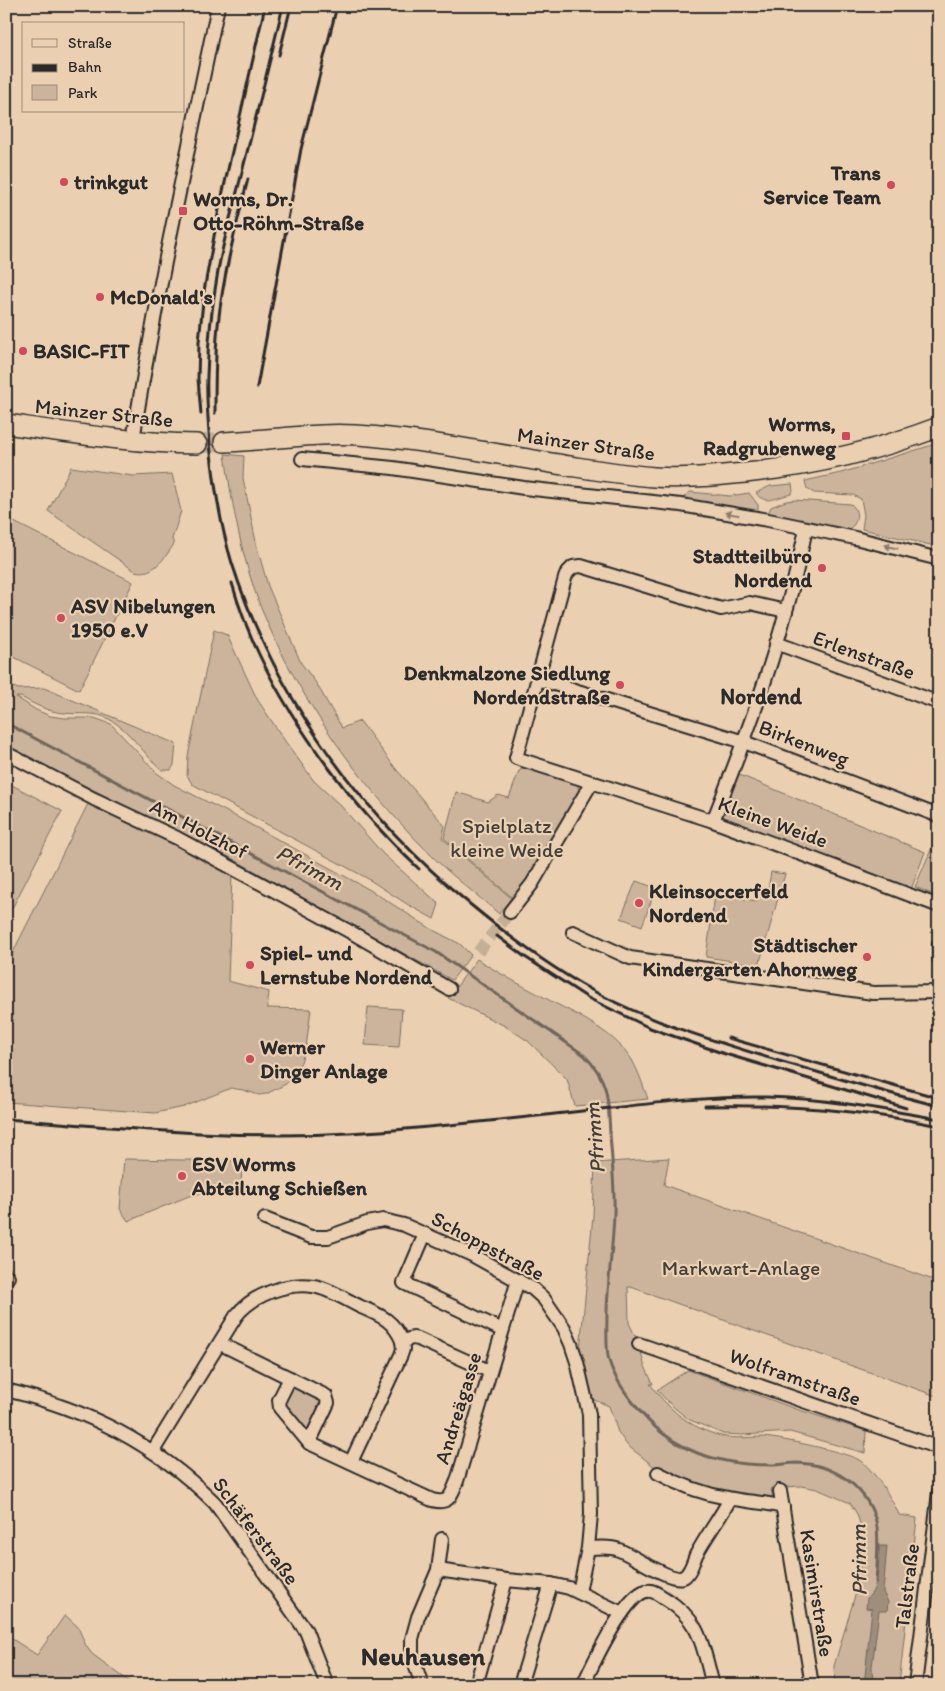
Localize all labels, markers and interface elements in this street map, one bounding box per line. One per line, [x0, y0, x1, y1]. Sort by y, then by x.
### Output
legend [22, 22, 185, 112]
text: Straße [68, 34, 112, 52]
text: Bahn [68, 58, 102, 76]
text: Park [68, 84, 98, 102]
place label: Trans Service Team [763, 160, 881, 209]
place label: trinkgut [74, 169, 148, 195]
marker: trinkgut [58, 176, 70, 188]
marker: Trans Service Team [885, 179, 897, 191]
place label: Worms, Dr. Otto-Röhm-Straße [193, 186, 364, 235]
marker: Worms, Dr. Otto-Röhm-Straße [177, 205, 189, 217]
place label: McDonald's [110, 284, 213, 309]
marker: McDonald's [94, 291, 106, 303]
place label: BASIC-FIT [33, 338, 130, 363]
marker: BASIC-FIT [17, 345, 29, 357]
street label: Mainzer Straße [34, 393, 174, 432]
place label: Worms, Radgrubenweg [703, 411, 837, 461]
street label: Mainzer Straße [516, 421, 657, 466]
marker: Worms, Radgrubenweg [840, 430, 852, 442]
one-way arrow [724, 510, 740, 518]
place label: Stadtteilbüro Nordend [693, 543, 812, 592]
one-way arrow [884, 543, 899, 551]
marker: Stadtteilbüro Nordend [816, 562, 828, 574]
place label: ASV Nibelungen 1950 e.V [70, 593, 216, 642]
marker: ASV Nibelungen 1950 e.V [55, 612, 67, 624]
street label: Erlenstraße [810, 625, 919, 684]
place label: Denkmalzone Siedlung Nordendstraße [404, 660, 611, 709]
marker: Denkmalzone Siedlung Nordendstraße [614, 679, 626, 691]
district label: Nordend [720, 683, 803, 710]
street label: Birkenweg [755, 714, 853, 771]
street label: Kleine Weide [715, 790, 831, 853]
street label: Am Holzhof [146, 793, 252, 864]
park label: Spielplatz kleine Weide [450, 813, 564, 862]
water label: Pfrimm [272, 839, 348, 896]
place label: Kleinsoccerfeld Nordend [649, 878, 789, 927]
marker: Kleinsoccerfeld Nordend [633, 897, 645, 909]
place label: Städtischer Kindergarten Ahornweg [642, 932, 858, 982]
place label: Spiel- und Lernstube Nordend [260, 940, 433, 989]
marker: Städtischer Kindergarten Ahornweg [861, 951, 873, 963]
marker: Spiel- und Lernstube Nordend [244, 959, 256, 971]
place label: Werner Dinger Anlage [260, 1034, 388, 1084]
marker: Werner Dinger Anlage [244, 1053, 256, 1065]
water label: Pfrimm [578, 1100, 611, 1175]
place label: ESV Worms Abteilung Schießen [191, 1151, 368, 1201]
marker: ESV Worms Abteilung Schießen [176, 1170, 188, 1182]
street label: Schoppstraße [428, 1205, 549, 1286]
park label: Markwart-Anlage [662, 1255, 820, 1280]
street label: Wolframstraße [726, 1342, 864, 1411]
street label: Andreägasse [429, 1349, 486, 1467]
street label: Schäferstraße [208, 1472, 305, 1590]
water label: Pfrimm [844, 1523, 873, 1596]
street label: Kasimirstraße [795, 1527, 840, 1659]
street label: Talstraße [889, 1542, 924, 1630]
district label: Neuhausen [361, 1640, 486, 1672]

